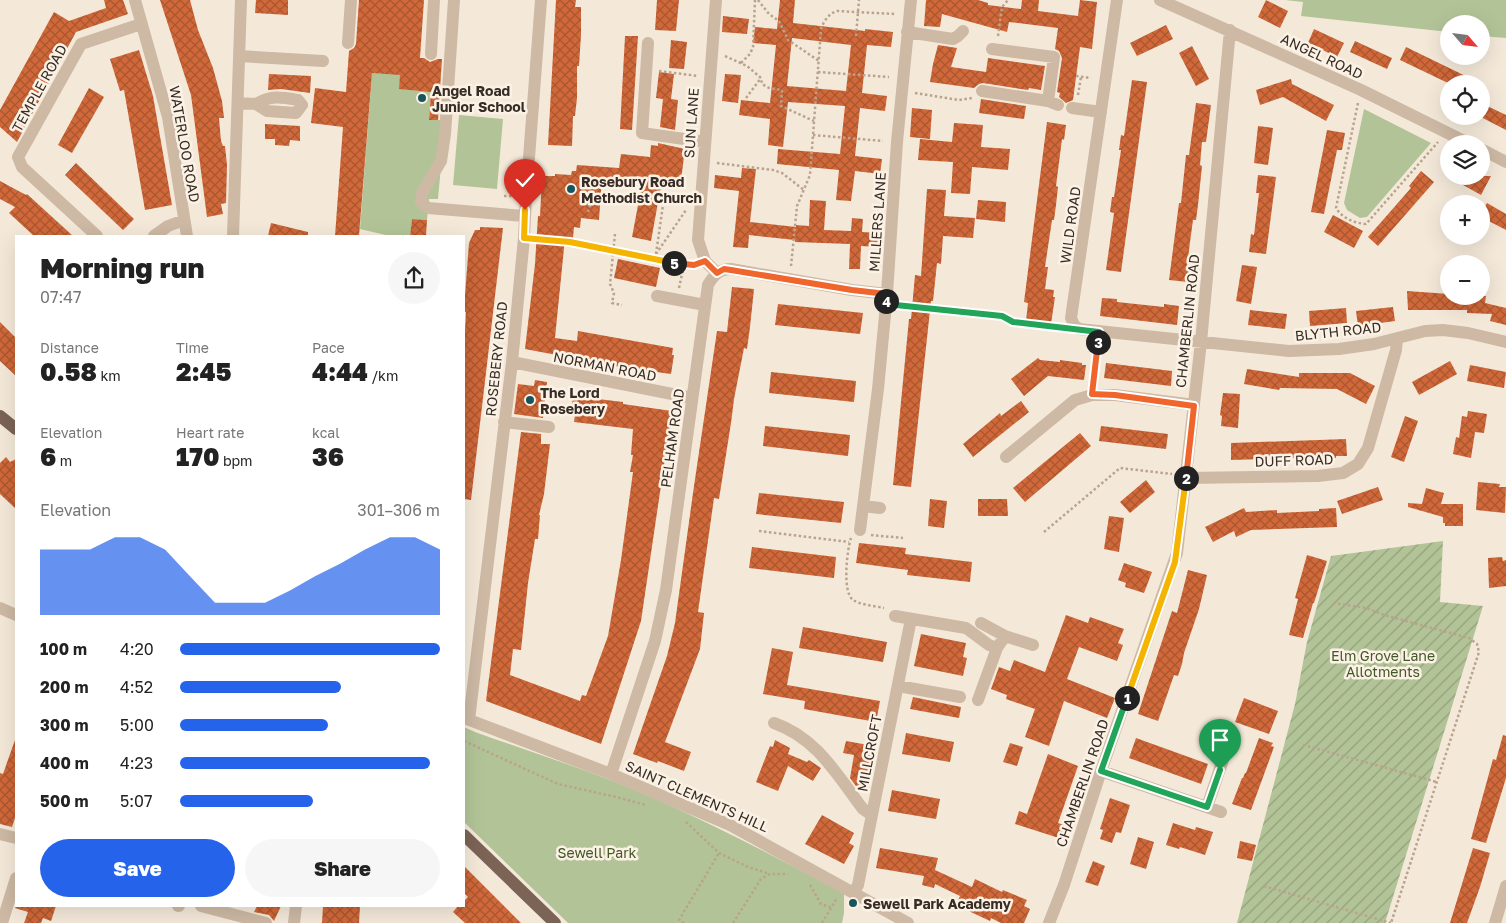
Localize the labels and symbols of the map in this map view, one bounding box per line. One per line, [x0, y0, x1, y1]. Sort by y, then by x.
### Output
north arrow [1440, 15, 1490, 65]
street label: ANGEL ROAD [1278, 30, 1366, 82]
street label: TEMPLE ROAD [8, 41, 70, 135]
place label: Angel Road Junior School [432, 82, 526, 115]
street label: WATERLOO ROAD [166, 84, 204, 204]
street label: SUN LANE [680, 87, 702, 159]
marker: Angel Road Junior School [416, 92, 428, 104]
pin [504, 159, 546, 210]
street label: MILLERS LANE [865, 172, 889, 272]
place label: Rosebury Road Methodist Church [581, 173, 702, 206]
marker: Rosebury Road Methodist Church [565, 183, 577, 195]
street label: WILD ROAD [1056, 185, 1084, 265]
pin: 5 [662, 250, 686, 276]
street label: CHAMBERLIN ROAD [1172, 253, 1202, 389]
pin: 4 [874, 288, 898, 314]
street label: ROSEBERY ROAD [482, 301, 510, 417]
street label: BLYTH ROAD [1294, 318, 1382, 344]
pin: 3 [1086, 330, 1110, 354]
street label: NORMAN ROAD [552, 348, 658, 384]
place label: The Lord Rosebery [540, 384, 606, 417]
street label: PELHAM ROAD [657, 387, 687, 489]
marker: The Lord Rosebery [524, 394, 536, 406]
street label: DUFF ROAD [1254, 450, 1334, 470]
pin: 2 [1174, 466, 1198, 490]
park label: Elm Grove Lane Allotments [1331, 647, 1435, 680]
pin: 1 [1114, 686, 1140, 710]
street label: MILLCROFT [853, 713, 885, 793]
street label: CHAMBERLIN ROAD [1052, 717, 1112, 849]
pin [1199, 719, 1241, 770]
street label: SAINT CLEMENTS HILL [623, 757, 771, 835]
park label: Sewell Park [557, 844, 637, 861]
place label: Sewell Park Academy [863, 895, 1012, 912]
marker: Sewell Park Academy [847, 897, 859, 909]

